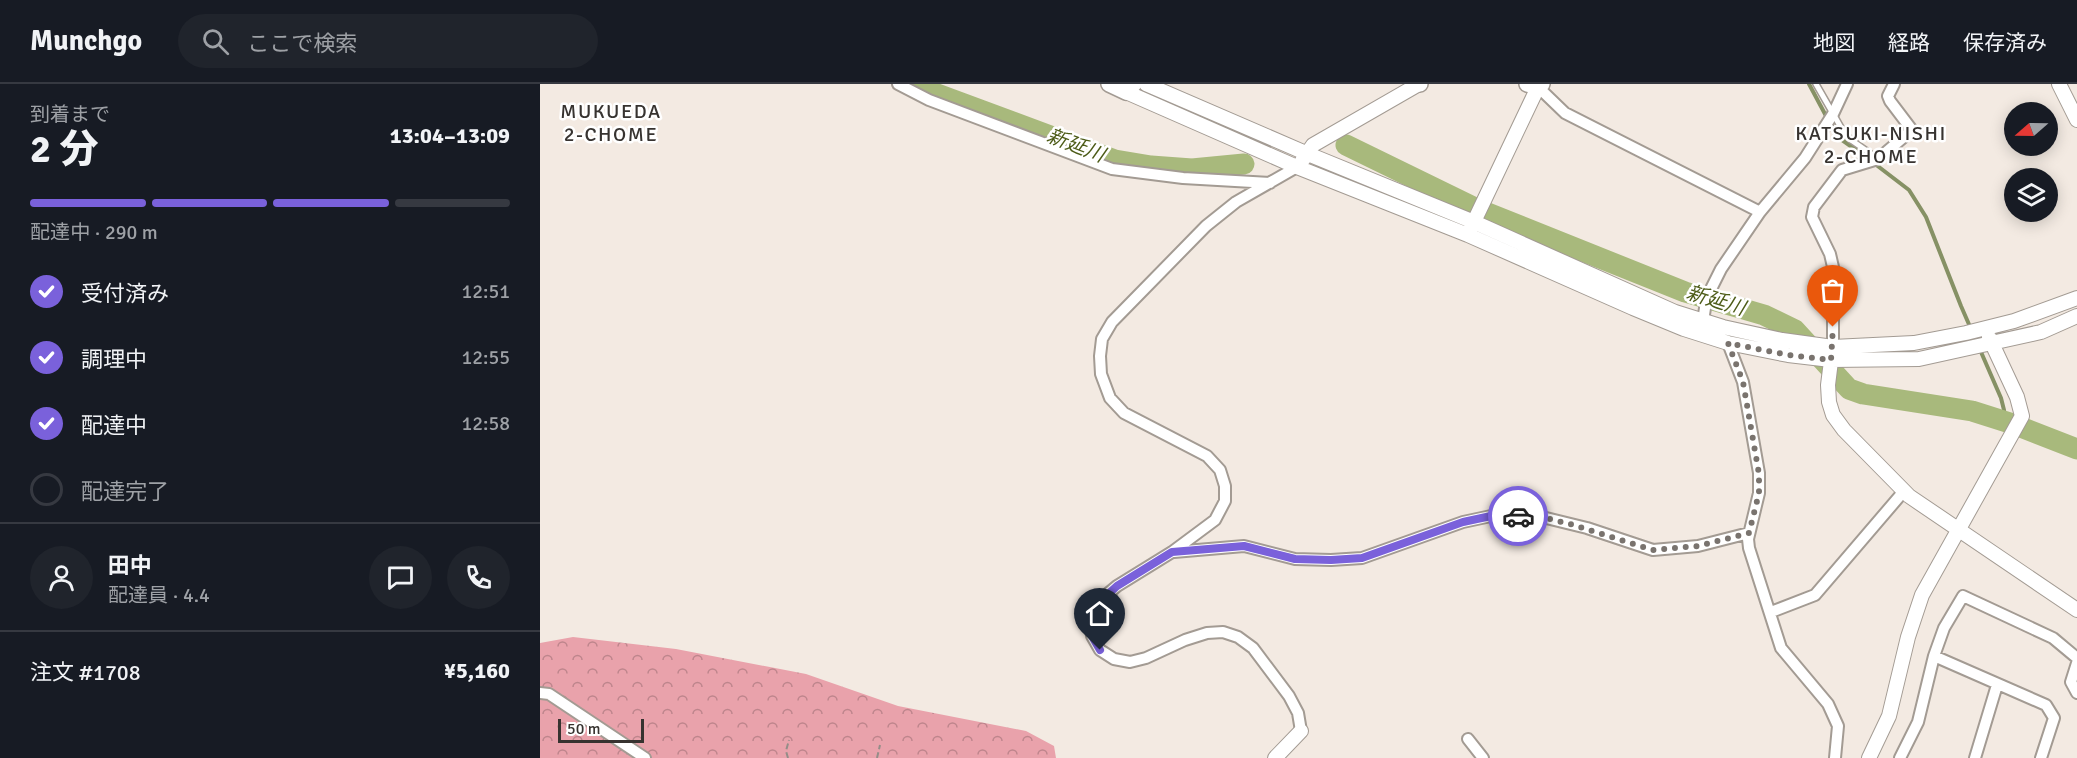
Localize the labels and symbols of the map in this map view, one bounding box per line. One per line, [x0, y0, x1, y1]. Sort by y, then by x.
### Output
district label: MUKUEDA 2-CHOME [560, 99, 662, 147]
north arrow [2004, 102, 2058, 156]
district label: KATSUKI-NISHI 2-CHOME [1795, 121, 1947, 169]
water label: 新延川 [1043, 123, 1110, 169]
pin [1807, 265, 1858, 327]
water label: 新延川 [1684, 280, 1750, 322]
courier [1488, 486, 1548, 546]
pin [1074, 588, 1125, 650]
scale bar [558, 716, 644, 744]

